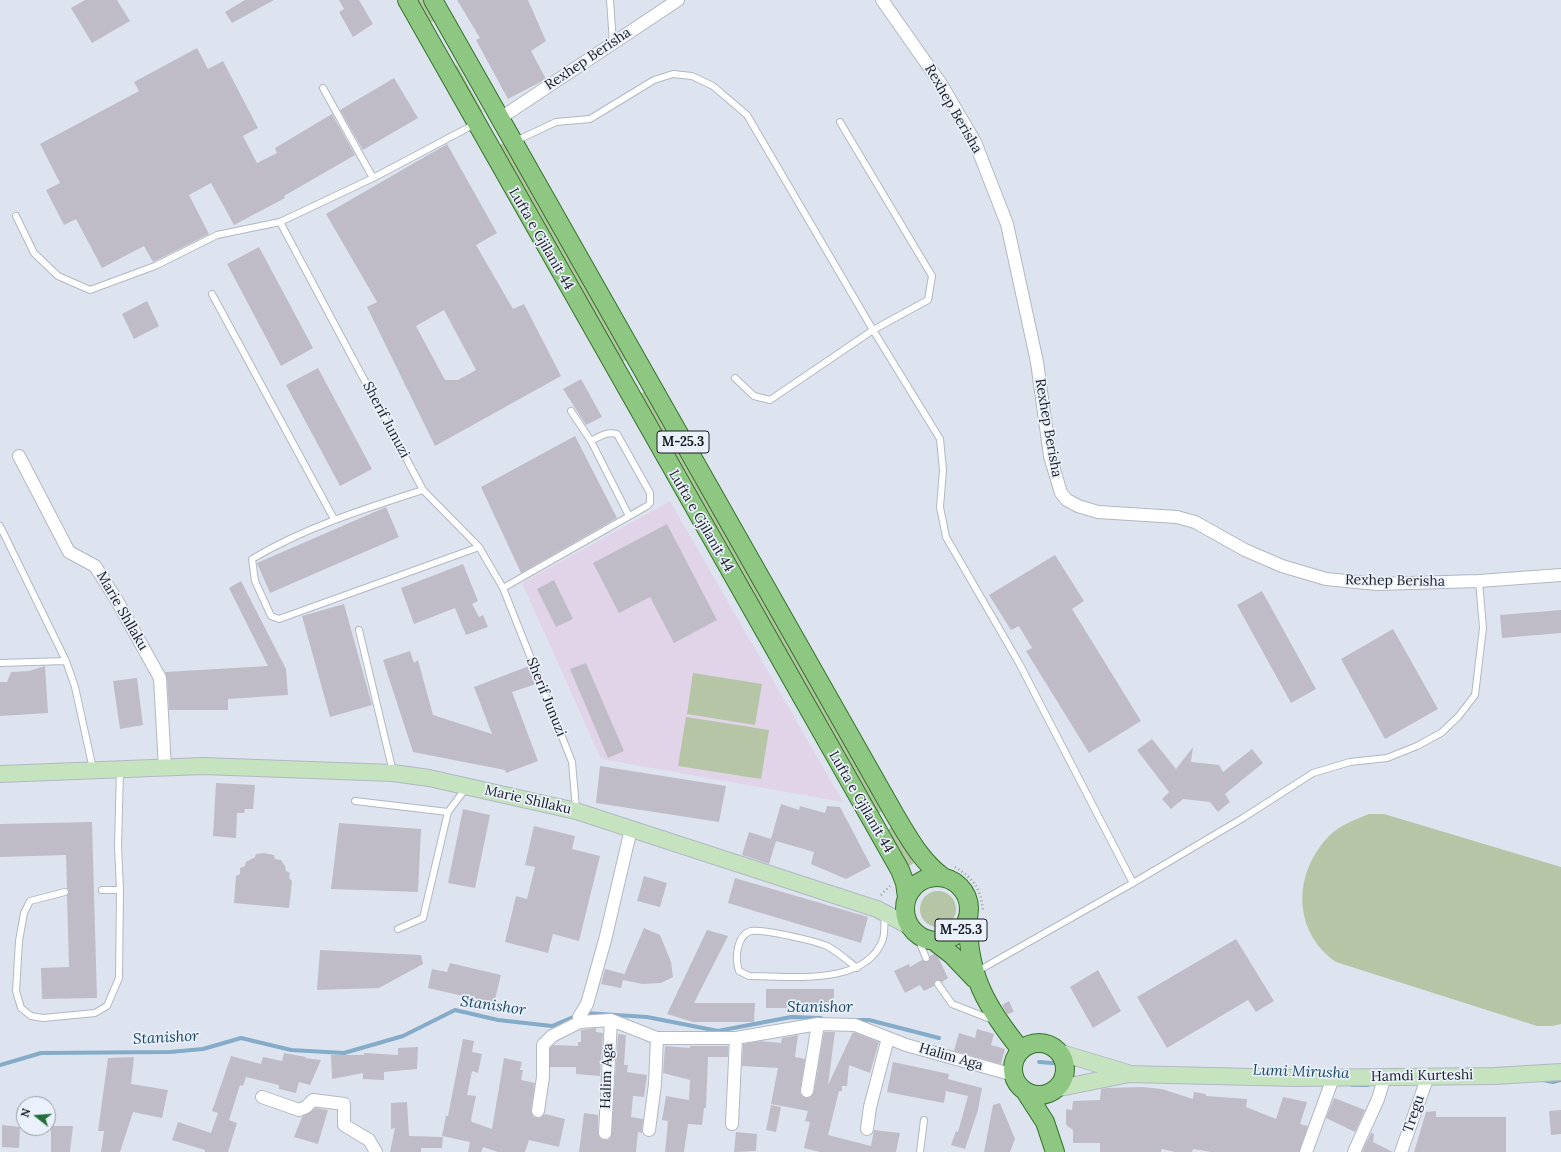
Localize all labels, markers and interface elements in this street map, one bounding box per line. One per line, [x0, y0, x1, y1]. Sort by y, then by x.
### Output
street label: Rexhep Berisha [542, 24, 634, 94]
street label: Rexhep Berisha [921, 61, 985, 157]
street label: Lufta e Gjilanit 44 [505, 185, 577, 293]
street label: Rexhep Berisha [1031, 377, 1065, 479]
street label: Sherif Junuzi [359, 379, 413, 461]
road number: M-25.3 [657, 431, 709, 453]
street label: Lufta e Gjilanit 44 [665, 467, 737, 575]
street label: Marie Shllaku [93, 569, 151, 653]
street label: Rexhep Berisha [1345, 572, 1445, 590]
street label: Sherif Junuzi [523, 655, 569, 739]
street label: Lufta e Gjilanit 44 [825, 748, 897, 856]
street label: Marie Shllaku [483, 782, 573, 818]
road number: M-25.3 [935, 919, 987, 941]
water label: Stanishor [459, 993, 527, 1019]
water label: Stanishor [787, 999, 853, 1017]
water label: Stanishor [133, 1027, 199, 1049]
street label: Halim Aga [917, 1040, 985, 1074]
street label: Halim Aga [597, 1043, 617, 1109]
water label: Lumi Mirusha [1252, 1061, 1350, 1083]
street label: Hamdi Kurteshi [1371, 1067, 1473, 1085]
street label: Tregu [1400, 1093, 1428, 1135]
north arrow [16, 1096, 56, 1136]
text: N [18, 1107, 33, 1119]

